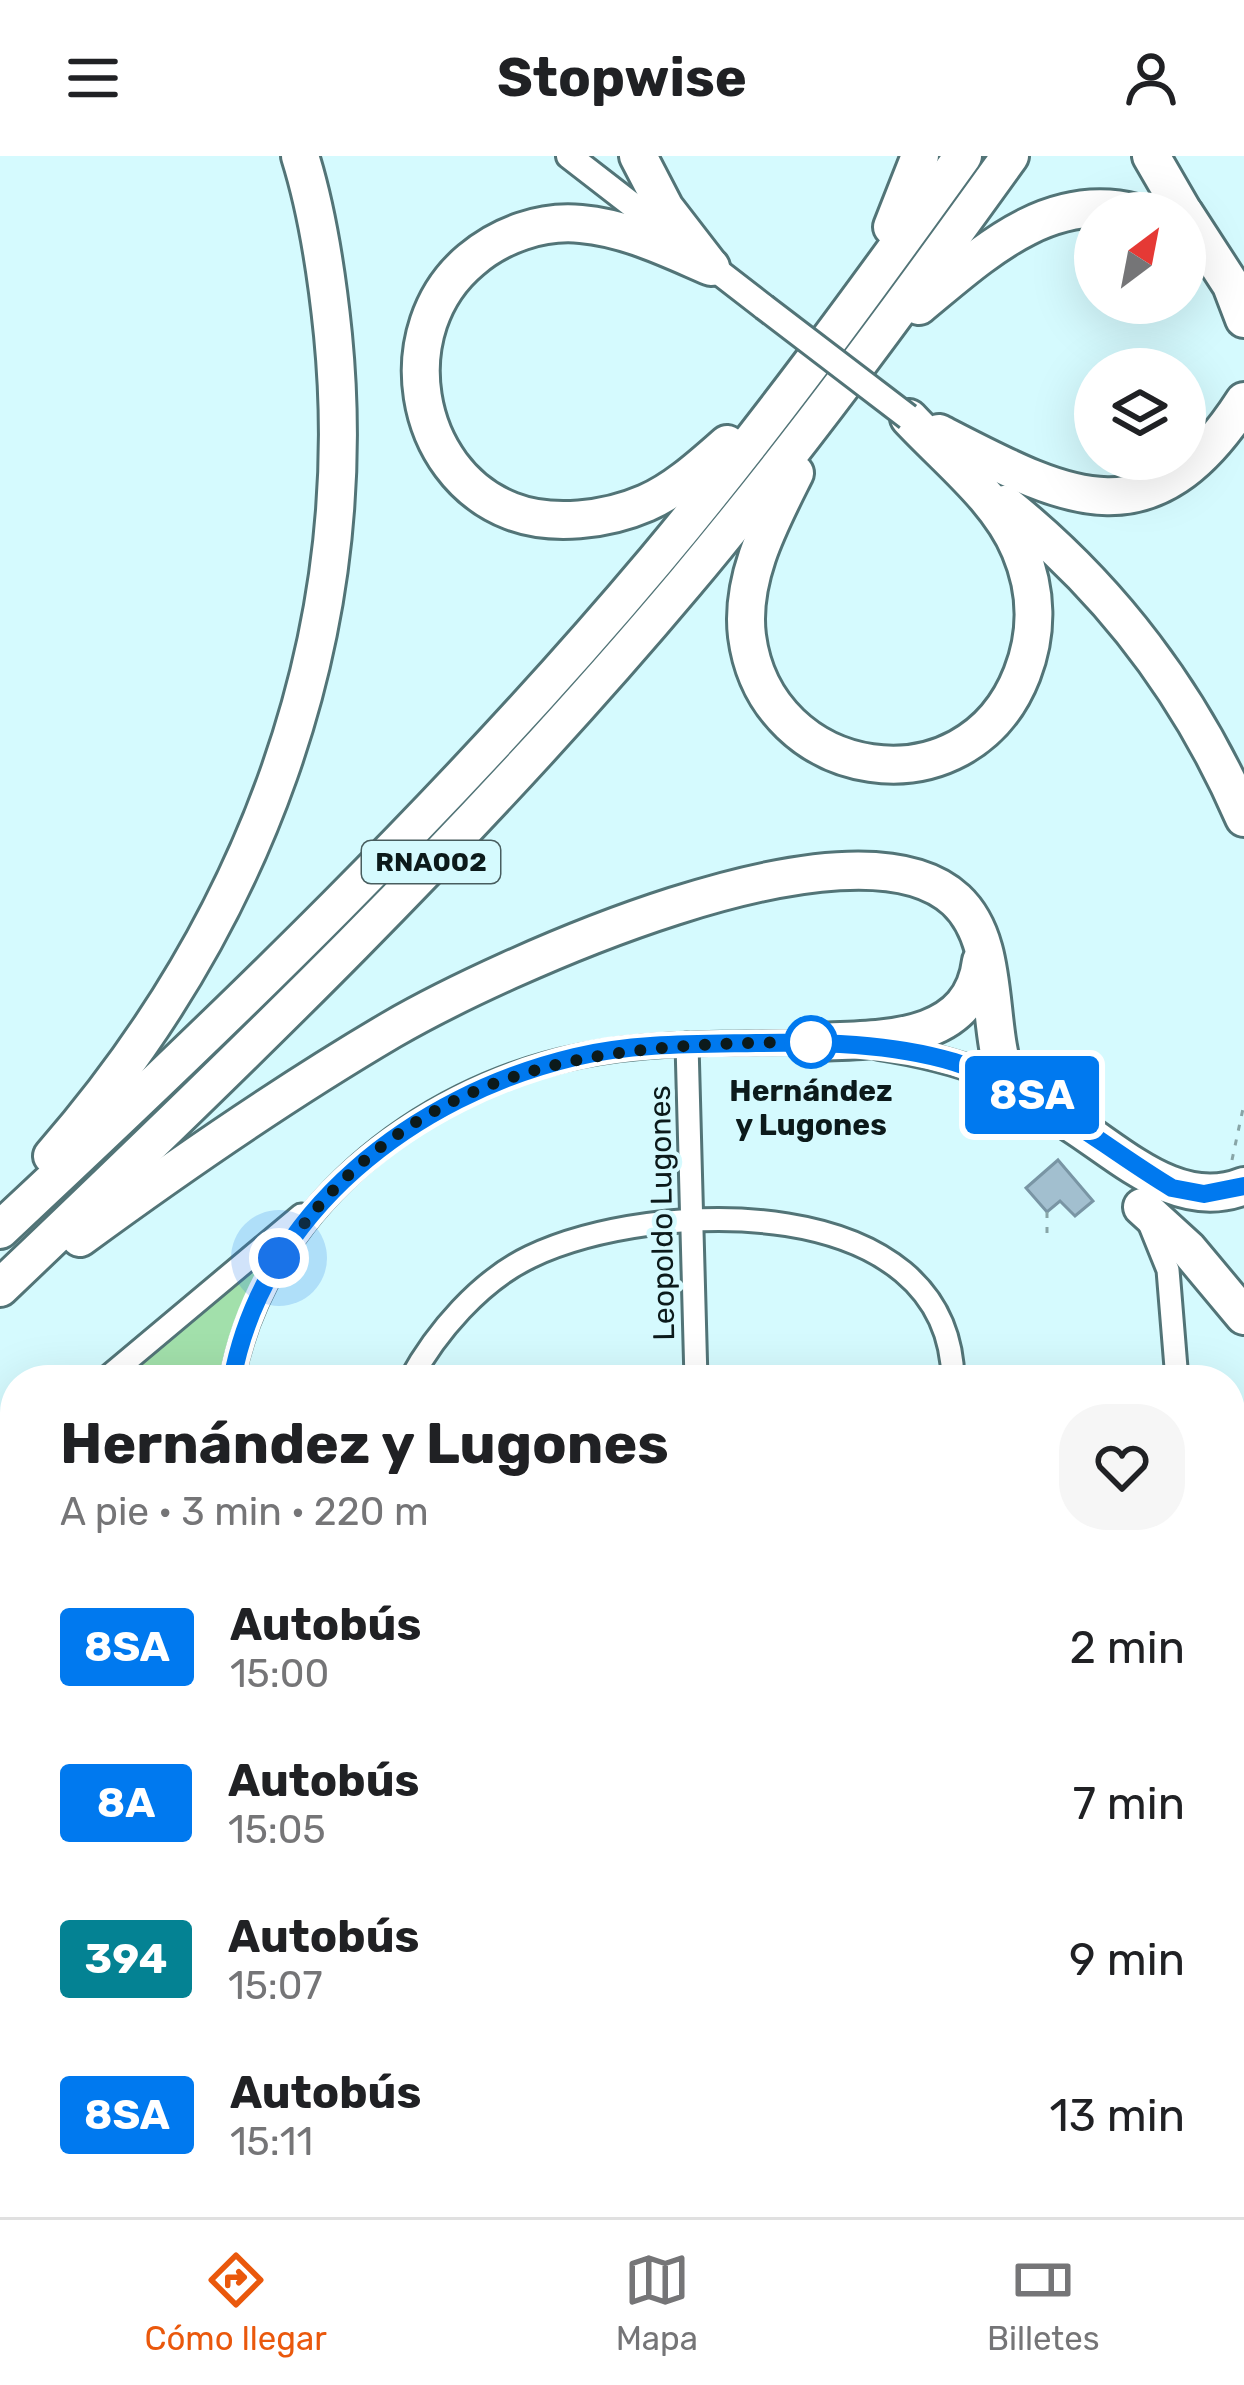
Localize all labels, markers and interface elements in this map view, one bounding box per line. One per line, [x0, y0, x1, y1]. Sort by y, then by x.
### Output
icon: menu [60, 45, 126, 111]
icon: person [1118, 45, 1184, 111]
text: Stopwise [497, 46, 747, 110]
north arrow [1074, 192, 1206, 324]
map controls [1074, 192, 1206, 480]
button: layers [1074, 348, 1206, 480]
road number: RNA002 [362, 841, 500, 883]
marker: Hernández y Lugones [786, 1017, 836, 1067]
line badge: 8SA [963, 1056, 1101, 1134]
text: 8SA [989, 1070, 1075, 1120]
place label: Hernández y Lugones [729, 1073, 893, 1143]
street label: Leopoldo Lugones [642, 1085, 682, 1341]
your location [249, 1228, 309, 1288]
button: heart [1059, 1404, 1185, 1530]
text: Hernández y Lugones [60, 1410, 669, 1477]
text: A pie · 3 min · 220 m [60, 1489, 429, 1535]
text: Autobús [230, 1598, 421, 1651]
text: 2 min [1069, 1621, 1185, 1674]
text: 8SA [84, 1622, 170, 1672]
text: 15:00 [230, 1651, 329, 1697]
text: Autobús [228, 1754, 419, 1807]
text: 7 min [1073, 1777, 1185, 1830]
text: 8A [97, 1778, 155, 1828]
text: 15:05 [228, 1807, 326, 1853]
text: Autobús [228, 1910, 419, 1963]
text: 9 min [1069, 1933, 1185, 1986]
text: 394 [84, 1934, 168, 1984]
text: 15:07 [228, 1963, 323, 2009]
text: Autobús [230, 2066, 421, 2119]
text: 13 min [1050, 2089, 1185, 2142]
text: 8SA [84, 2090, 170, 2140]
text: 15:11 [230, 2119, 313, 2165]
tab: Cómo llegar [144, 2247, 327, 2358]
tab: Mapa [616, 2247, 698, 2358]
tab: Billetes [987, 2247, 1100, 2358]

